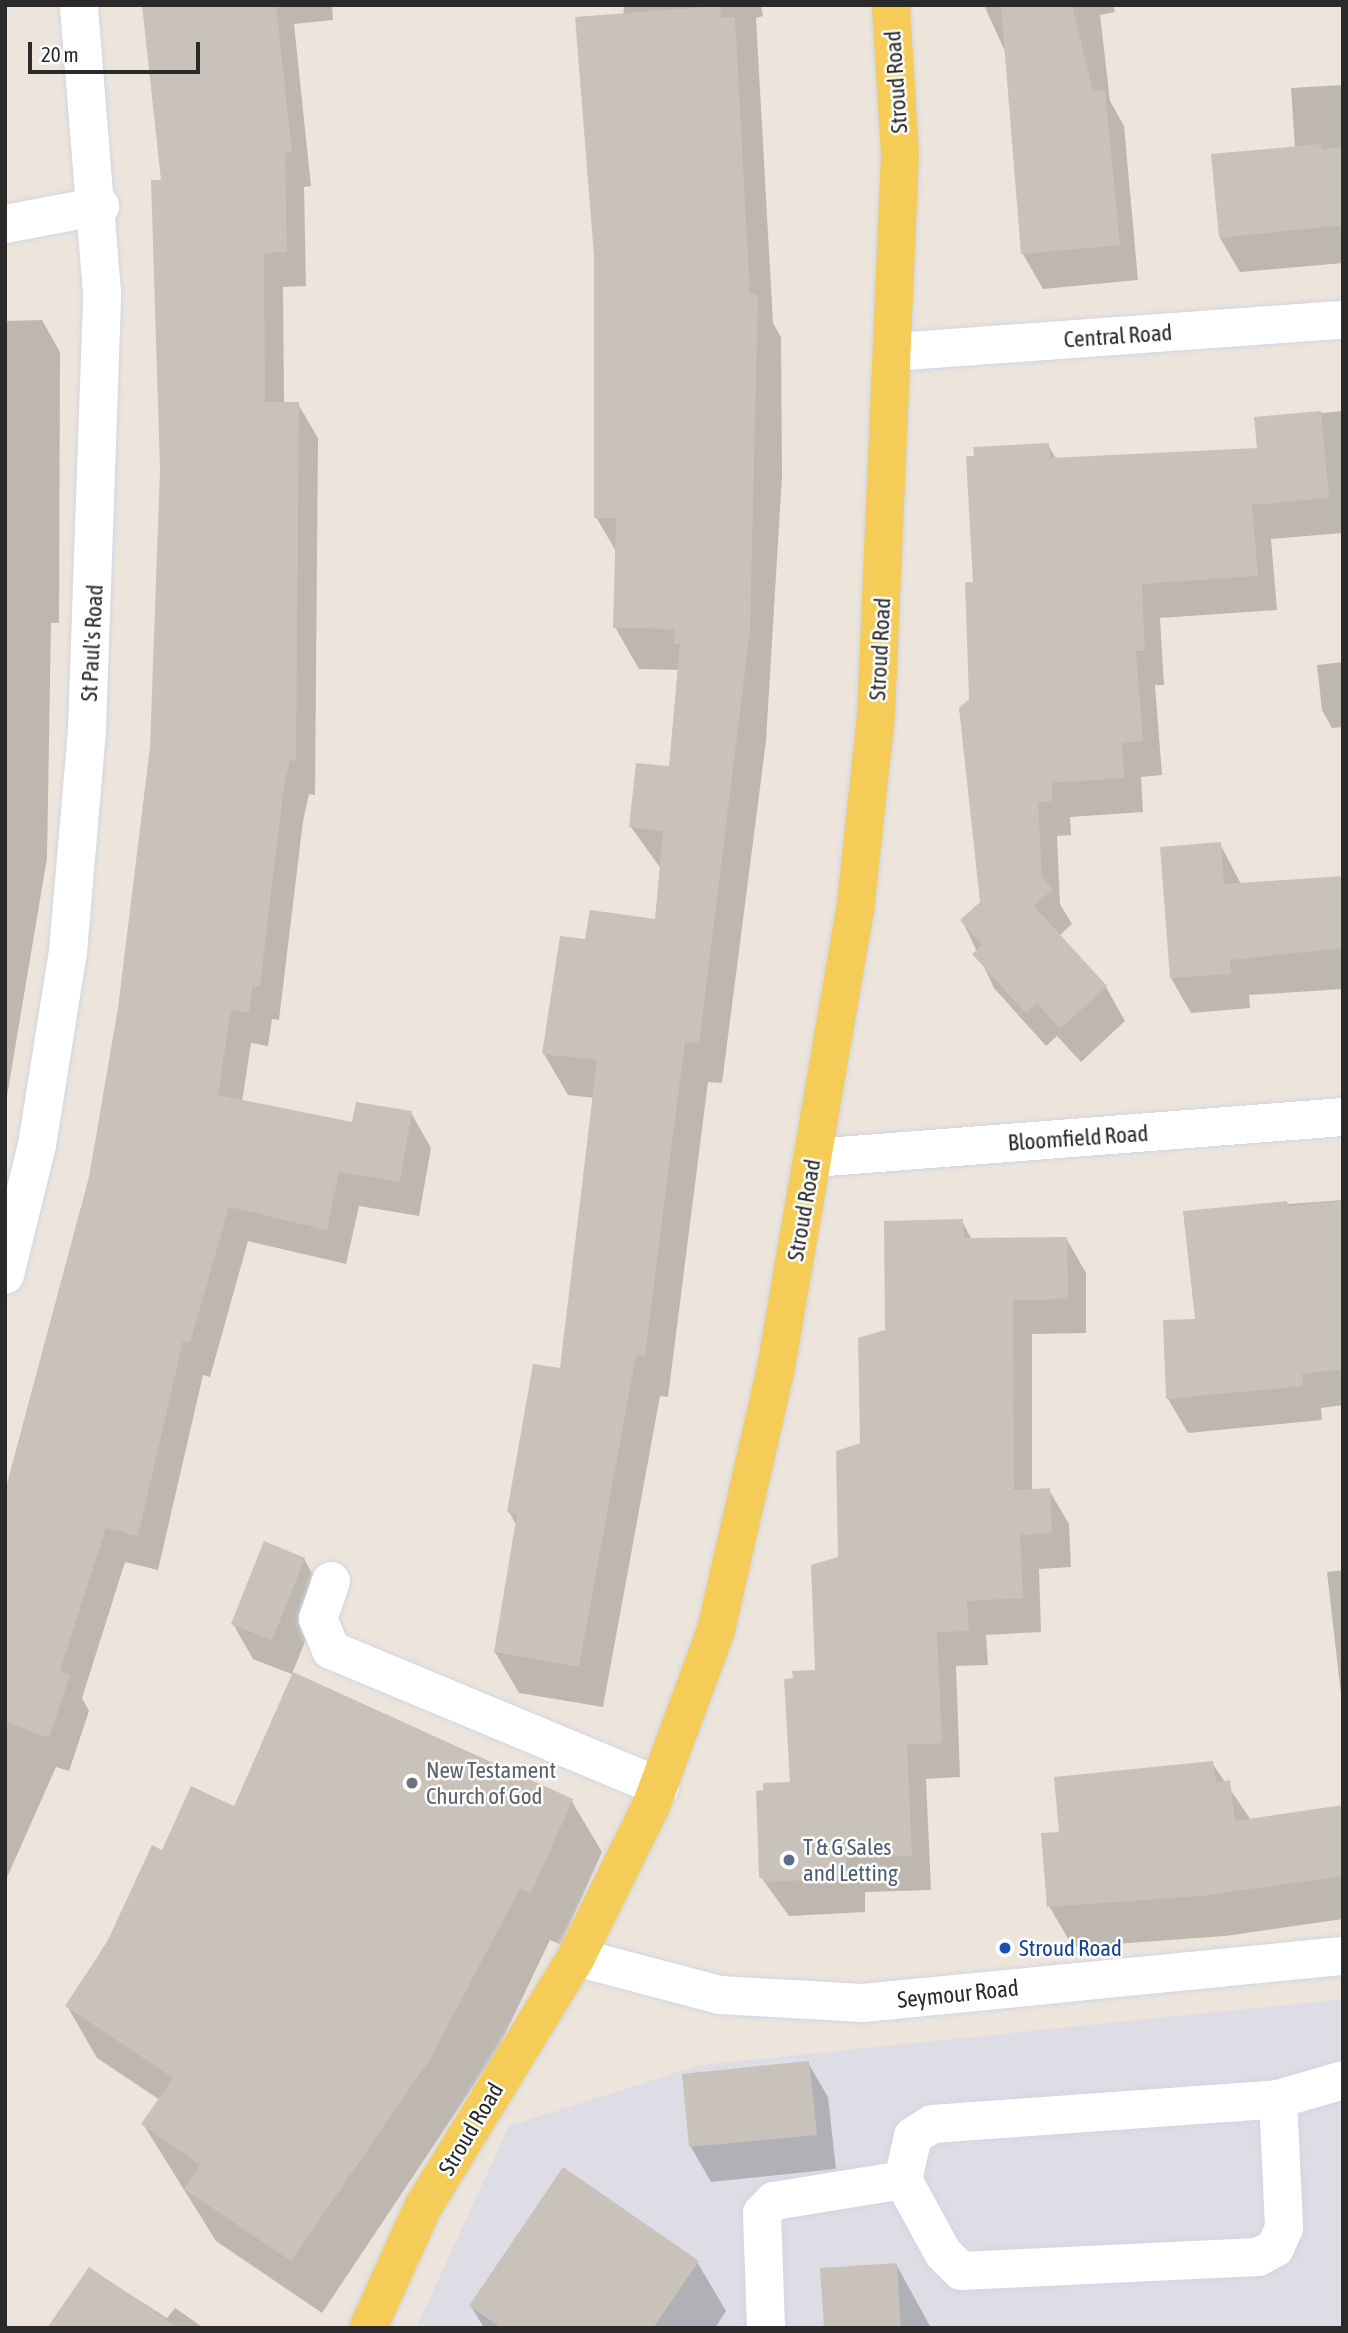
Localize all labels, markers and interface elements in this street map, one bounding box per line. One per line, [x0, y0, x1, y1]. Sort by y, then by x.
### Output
scale bar [32, 28, 203, 72]
street label: Stroud Road [879, 30, 913, 134]
text: 20 m [41, 42, 79, 66]
street label: Central Road [1063, 318, 1173, 354]
street label: St Paul's Road [75, 584, 109, 702]
street label: Stroud Road [864, 597, 896, 701]
street label: Bloomfield Road [1007, 1119, 1149, 1157]
street label: Stroud Road [781, 1157, 827, 1263]
place label: New Testament Church of God [426, 1756, 556, 1810]
marker: New Testament Church of God [404, 1775, 420, 1791]
place label: T & G Sales and Letting [803, 1833, 898, 1887]
marker: T & G Sales and Letting [781, 1852, 797, 1868]
place label: Stroud Road [1019, 1934, 1122, 1962]
marker: Stroud Road [997, 1940, 1013, 1956]
street label: Seymour Road [896, 1974, 1020, 2014]
street label: Stroud Road [433, 2078, 509, 2180]

